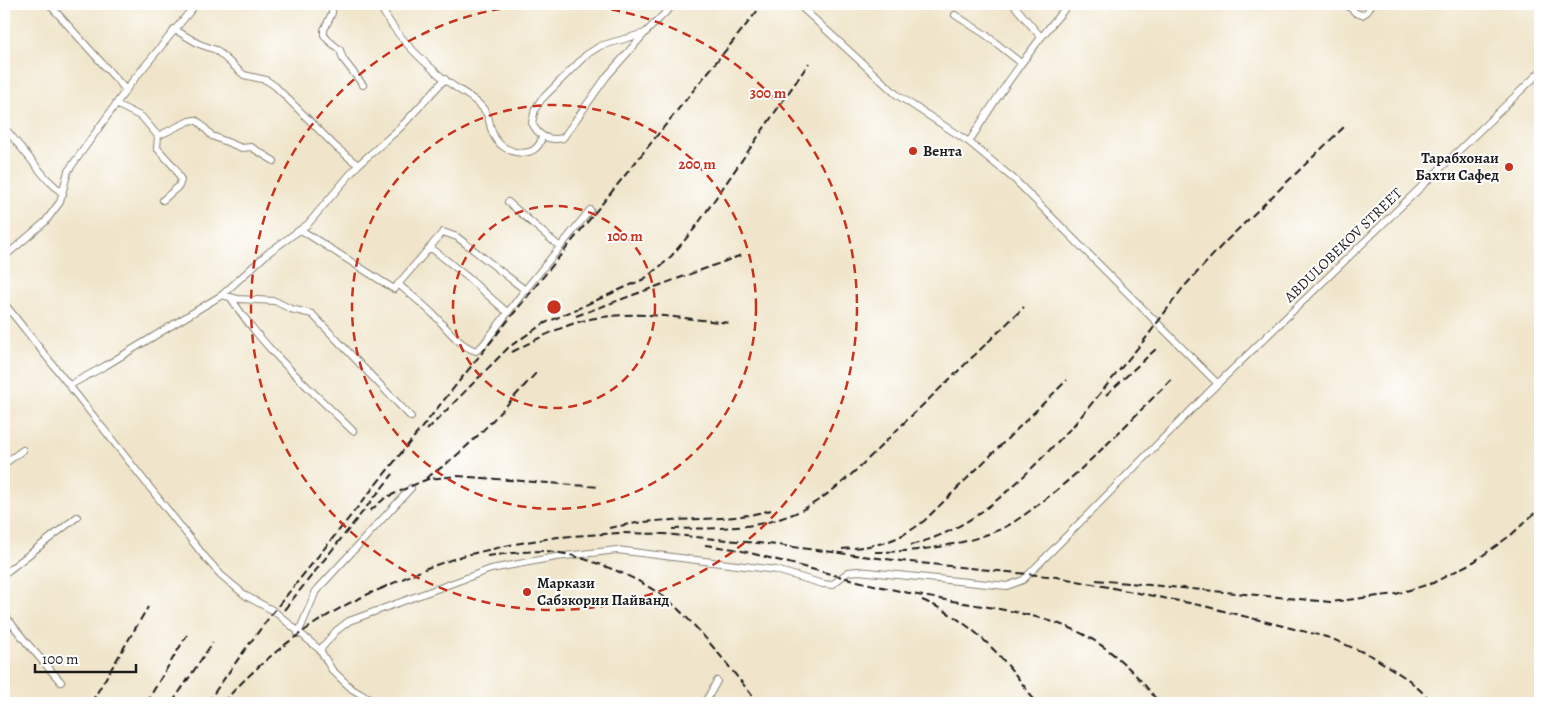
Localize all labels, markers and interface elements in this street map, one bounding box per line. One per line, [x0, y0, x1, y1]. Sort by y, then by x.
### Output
text: 300 m [750, 83, 787, 103]
place label: Вента [923, 141, 963, 161]
marker: Вента [907, 145, 919, 157]
place label: Тарабхонаи Бахти Сафед [1415, 148, 1499, 185]
text: 200 m [678, 154, 716, 174]
marker: Тарабхонаи Бахти Сафед [1503, 161, 1515, 173]
street label: ABDULOBEKOV STREET [1279, 183, 1407, 307]
text: 100 m [607, 226, 643, 246]
centre of rings [545, 298, 563, 316]
place label: Маркази Сабзкории Пайванд [537, 573, 670, 610]
marker: Маркази Сабзкории Пайванд [521, 586, 533, 598]
scale bar [35, 642, 136, 674]
text: 100 m [42, 649, 79, 669]

